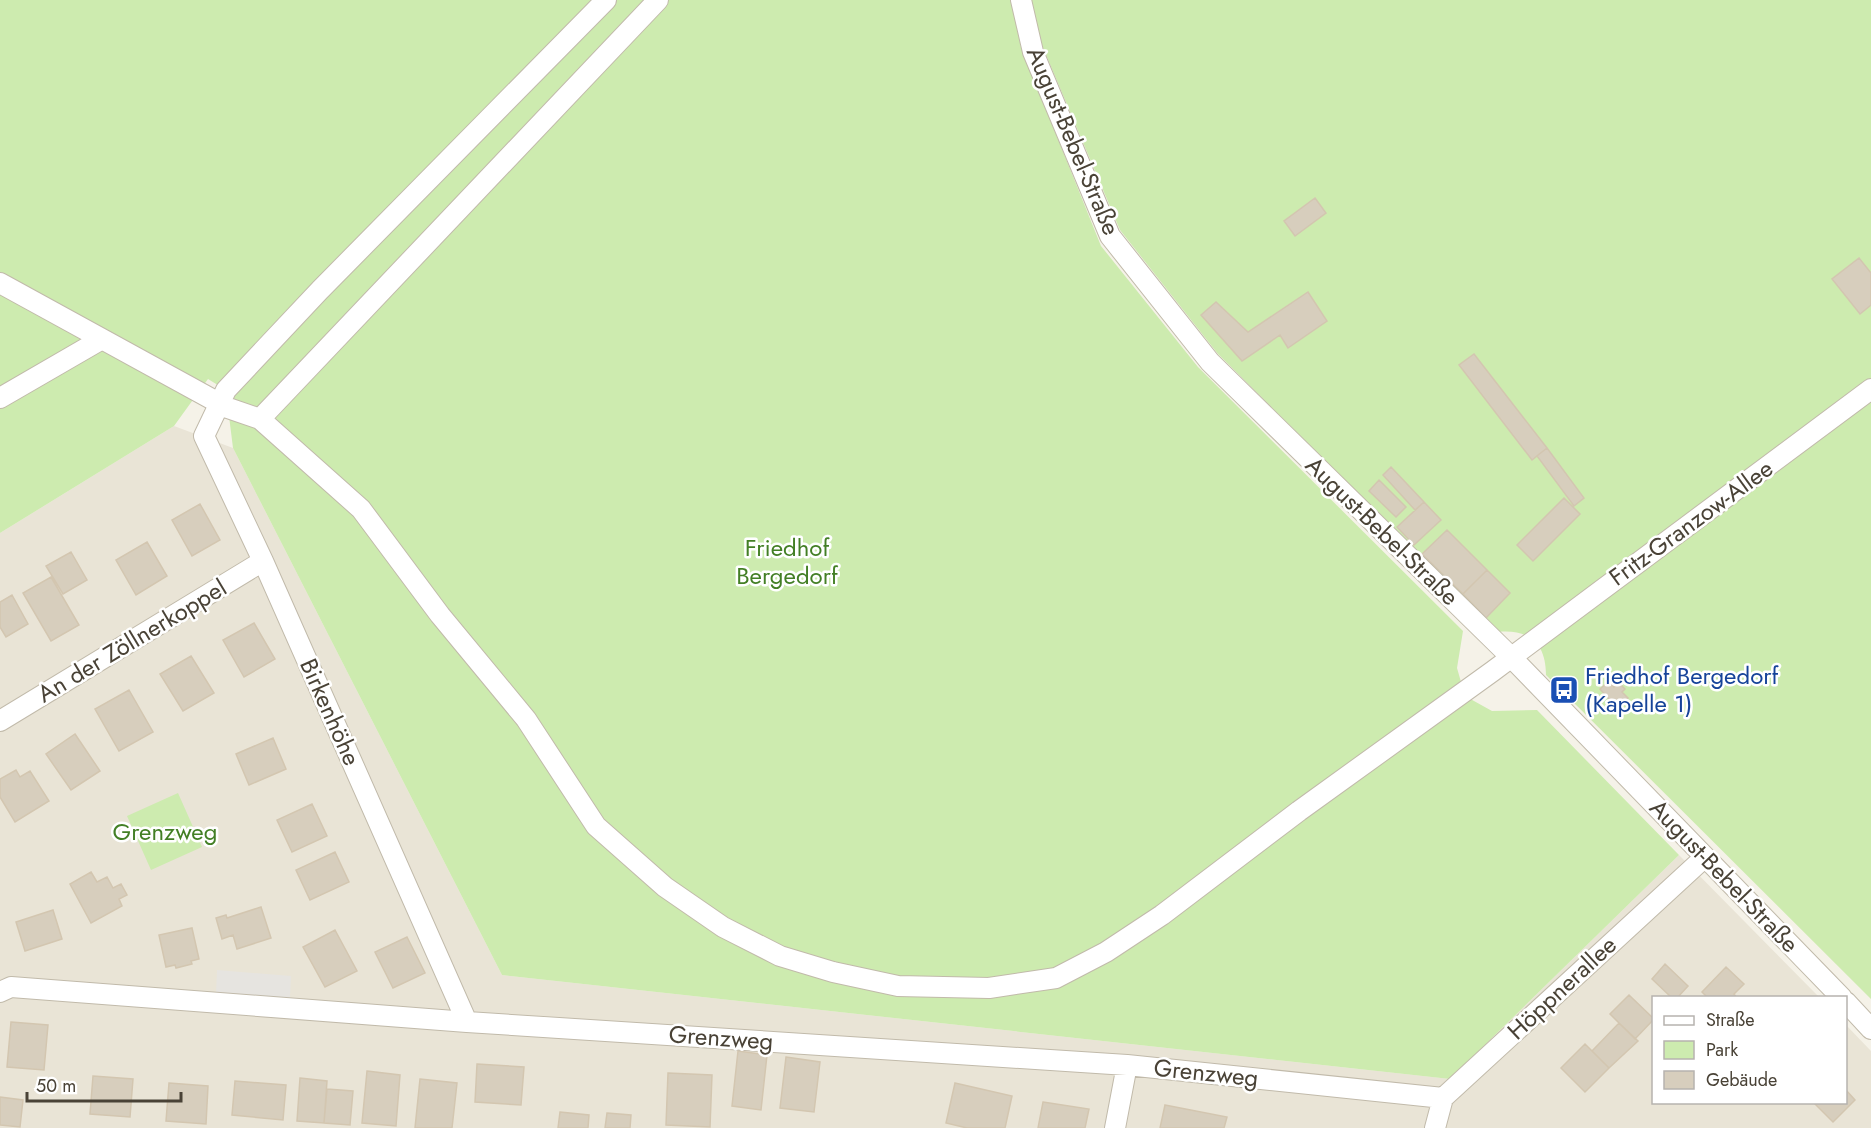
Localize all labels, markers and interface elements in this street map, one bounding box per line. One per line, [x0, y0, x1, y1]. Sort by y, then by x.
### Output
street label: August-Bebel-Straße [1018, 41, 1129, 240]
street label: August-Bebel-Straße [1298, 448, 1467, 613]
street label: Fritz-Granzow-Allee [1601, 451, 1780, 594]
park label: Friedhof Bergedorf [736, 530, 839, 593]
street label: An der Zöllnerkoppel [30, 570, 233, 711]
street label: Birkenhöhe [291, 653, 370, 771]
place label: Friedhof Bergedorf (Kapelle 1) [1585, 658, 1779, 721]
bus stop icon: Friedhof Bergedorf (Kapelle 1) [1548, 674, 1580, 706]
street label: August-Bebel-Straße [1642, 791, 1807, 960]
park label: Grenzweg [113, 814, 217, 849]
street label: Höppnerallee [1499, 928, 1624, 1048]
legend [1652, 996, 1847, 1104]
text: Straße [1706, 1007, 1754, 1033]
street label: Grenzweg [668, 1016, 775, 1059]
text: Park [1706, 1037, 1738, 1063]
street label: Grenzweg [1152, 1050, 1260, 1095]
scale bar [27, 1065, 182, 1103]
text: Gebäude [1706, 1067, 1777, 1093]
text: 50 m [36, 1073, 76, 1099]

